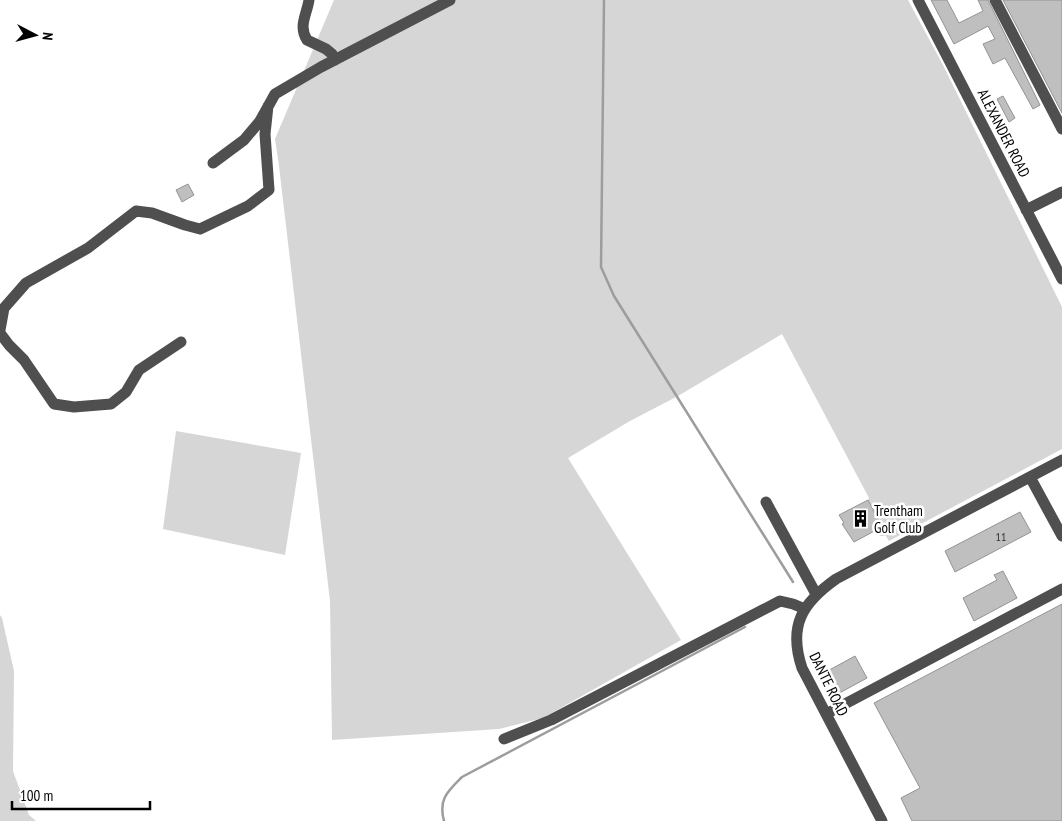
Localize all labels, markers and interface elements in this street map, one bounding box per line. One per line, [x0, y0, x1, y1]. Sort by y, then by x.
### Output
north arrow [10, 10, 60, 60]
text: N [39, 32, 57, 41]
street label: ALEXANDER ROAD [974, 86, 1034, 180]
place label: Trentham Golf Club [874, 501, 923, 537]
building icon: Trentham Golf Club [850, 509, 870, 529]
house number: 11 [996, 529, 1006, 544]
street label: DANTE ROAD [805, 649, 853, 719]
scale bar [12, 778, 150, 810]
text: 100 m [20, 786, 53, 805]

